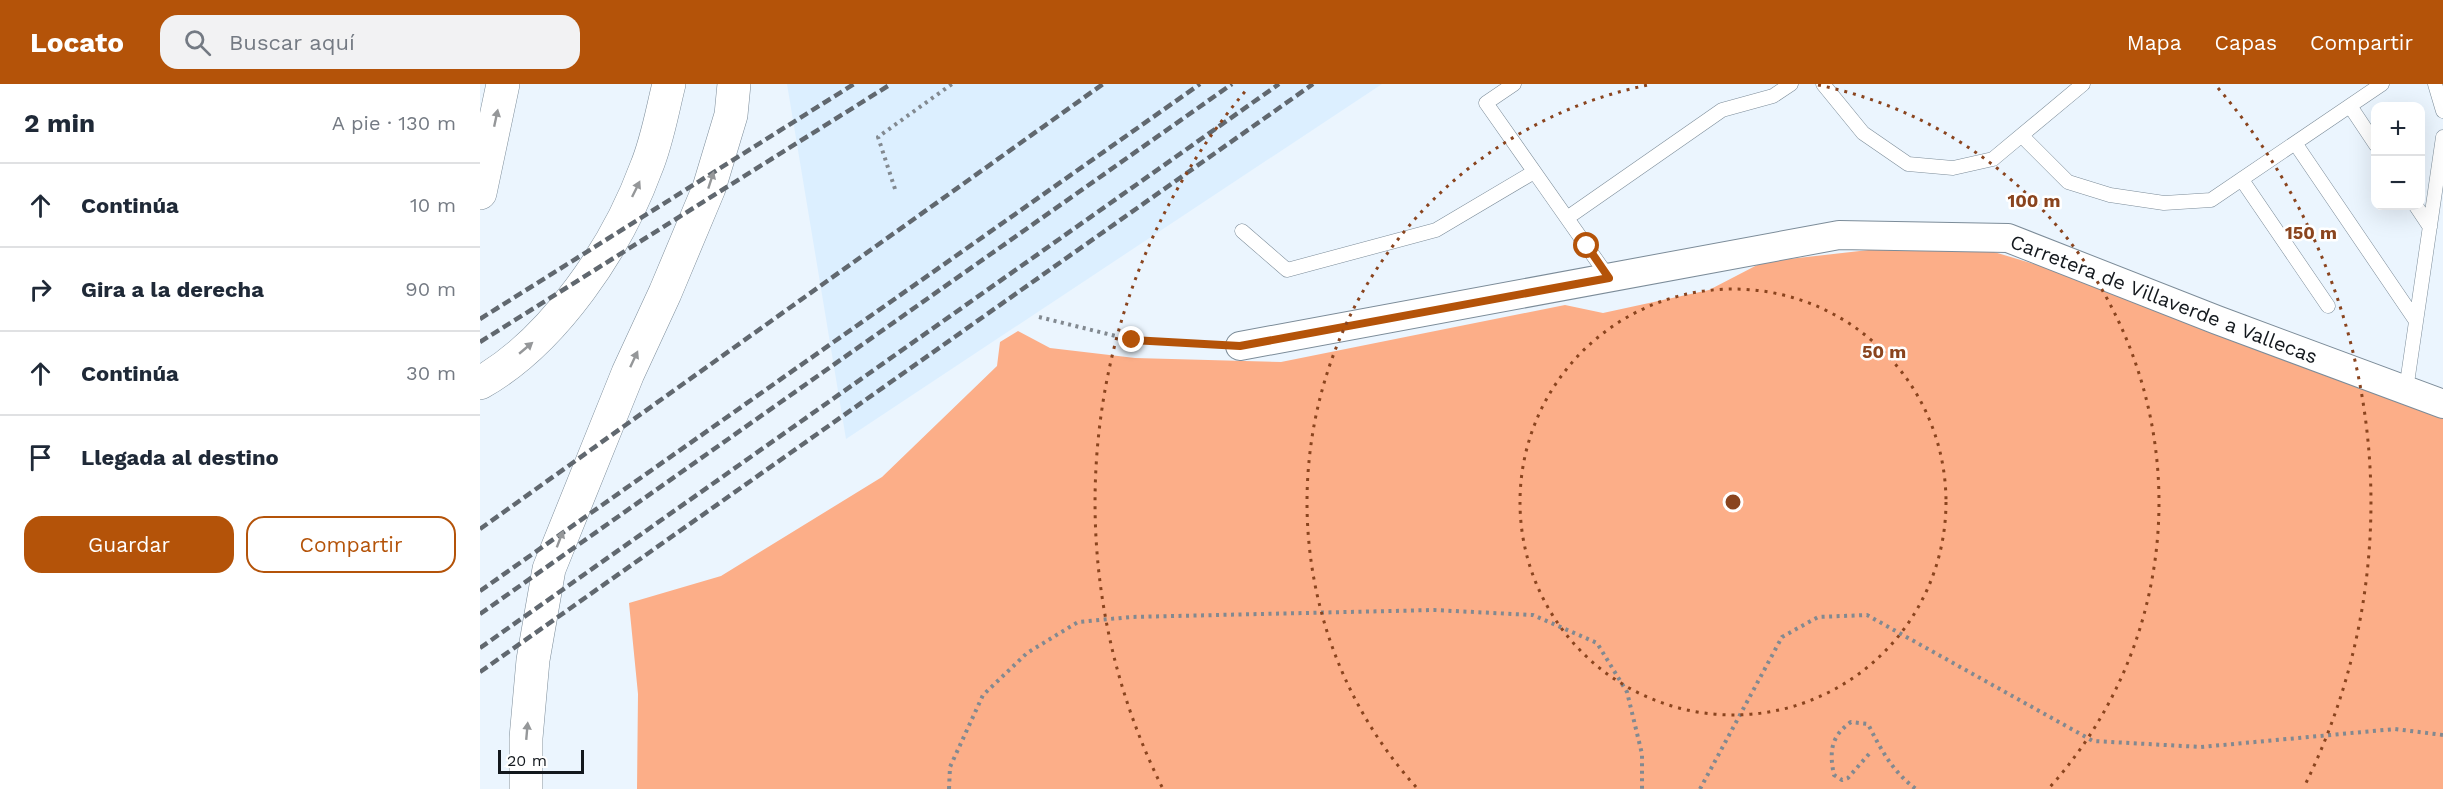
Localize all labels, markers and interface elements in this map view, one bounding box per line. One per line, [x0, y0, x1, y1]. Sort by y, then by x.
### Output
search box [160, 15, 580, 69]
text: Locato [30, 26, 124, 59]
icon: search [181, 26, 214, 59]
text: Buscar aquí [229, 30, 355, 55]
text: Mapa [2127, 30, 2182, 55]
text: Capas [2215, 30, 2277, 55]
text: Compartir [2310, 30, 2413, 55]
map controls [2371, 102, 2425, 210]
button: + [2371, 102, 2425, 156]
text: 2 min [24, 108, 95, 138]
one-way arrow [492, 108, 501, 127]
text: A pie · 130 m [332, 111, 456, 135]
button: − [2371, 156, 2425, 210]
one-way arrow [707, 171, 716, 189]
one-way arrow [632, 181, 641, 198]
icon: ahead [24, 189, 57, 222]
text: 100 m [2007, 190, 2061, 211]
text: Continúa [81, 193, 179, 218]
text: 10 m [410, 193, 456, 217]
text: 150 m [2285, 222, 2337, 243]
street label: Carretera de Villaverde a Vallecas [2007, 229, 2321, 369]
route start [1573, 232, 1599, 258]
icon: right [24, 273, 57, 306]
text: Gira a la derecha [81, 277, 264, 302]
text: 90 m [405, 277, 456, 301]
route end [1118, 326, 1144, 352]
text: 50 m [1862, 341, 1906, 362]
one-way arrow [518, 342, 533, 355]
one-way arrow [630, 350, 639, 367]
icon: ahead [24, 357, 57, 390]
text: Continúa [81, 361, 179, 386]
text: 30 m [406, 361, 456, 385]
icon: arrive [24, 441, 57, 474]
text: Llegada al destino [81, 445, 279, 470]
centre of rings [1723, 492, 1743, 512]
button: Guardar [24, 516, 234, 573]
button: Compartir [246, 516, 456, 573]
one-way arrow [555, 530, 565, 548]
one-way arrow [522, 721, 531, 740]
scale bar [498, 747, 584, 774]
text: 20 m [507, 751, 547, 770]

